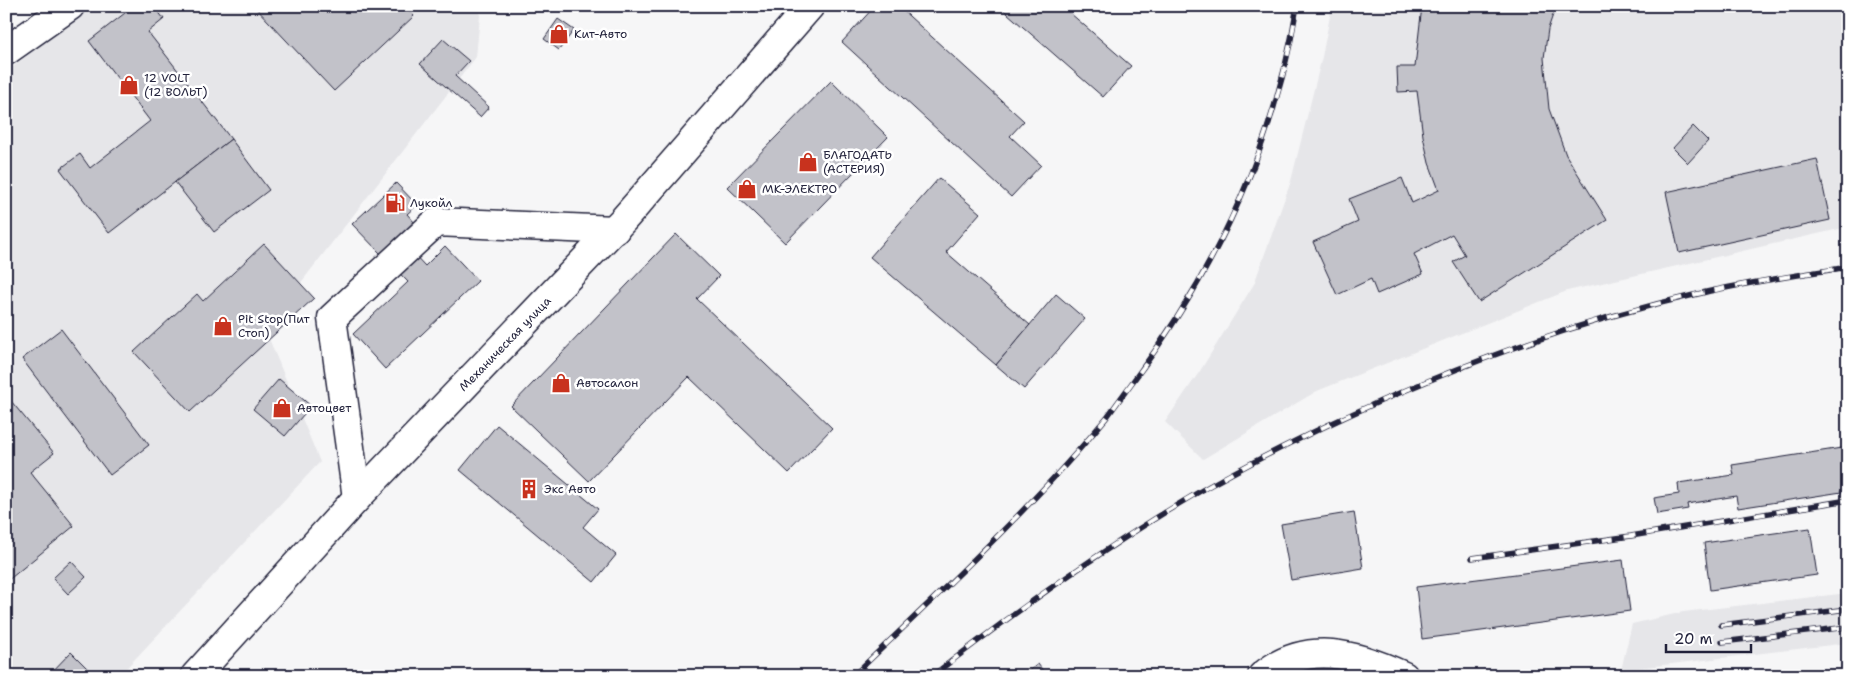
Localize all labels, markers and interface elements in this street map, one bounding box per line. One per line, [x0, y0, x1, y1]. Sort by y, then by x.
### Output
shop icon: Кит-Авто [548, 23, 570, 45]
place label: Кит-Авто [574, 26, 627, 42]
place label: 12 VOLT (12 ВОЛЬТ) [144, 70, 207, 100]
shop icon: 12 VOLT (12 ВОЛЬТ) [118, 74, 140, 96]
place label: БЛАГОДАТЬ (АСТЕРИЯ) [823, 147, 892, 177]
shop icon: БЛАГОДАТЬ (АСТЕРИЯ) [797, 151, 819, 173]
shop icon: МК-ЭЛЕКТРО [736, 178, 758, 200]
place label: МК-ЭЛЕКТРО [762, 181, 837, 197]
fuel station icon: Лукойл [384, 192, 406, 214]
place label: Лукойл [410, 195, 453, 211]
street label: Механическая улица [455, 293, 555, 395]
place label: Pit Stop(Пит Стоп) [238, 311, 310, 341]
shop icon: Pit Stop(Пит Стоп) [212, 315, 234, 337]
shop icon: Автосалон [550, 372, 572, 394]
place label: Автосалон [576, 375, 638, 391]
shop icon: Автоцвет [271, 397, 293, 419]
place label: Автоцвет [297, 400, 352, 416]
building icon: Экс Авто [518, 478, 540, 500]
place label: Экс Авто [544, 481, 596, 497]
scale bar [1666, 622, 1752, 654]
text: 20 m [1674, 629, 1713, 649]

